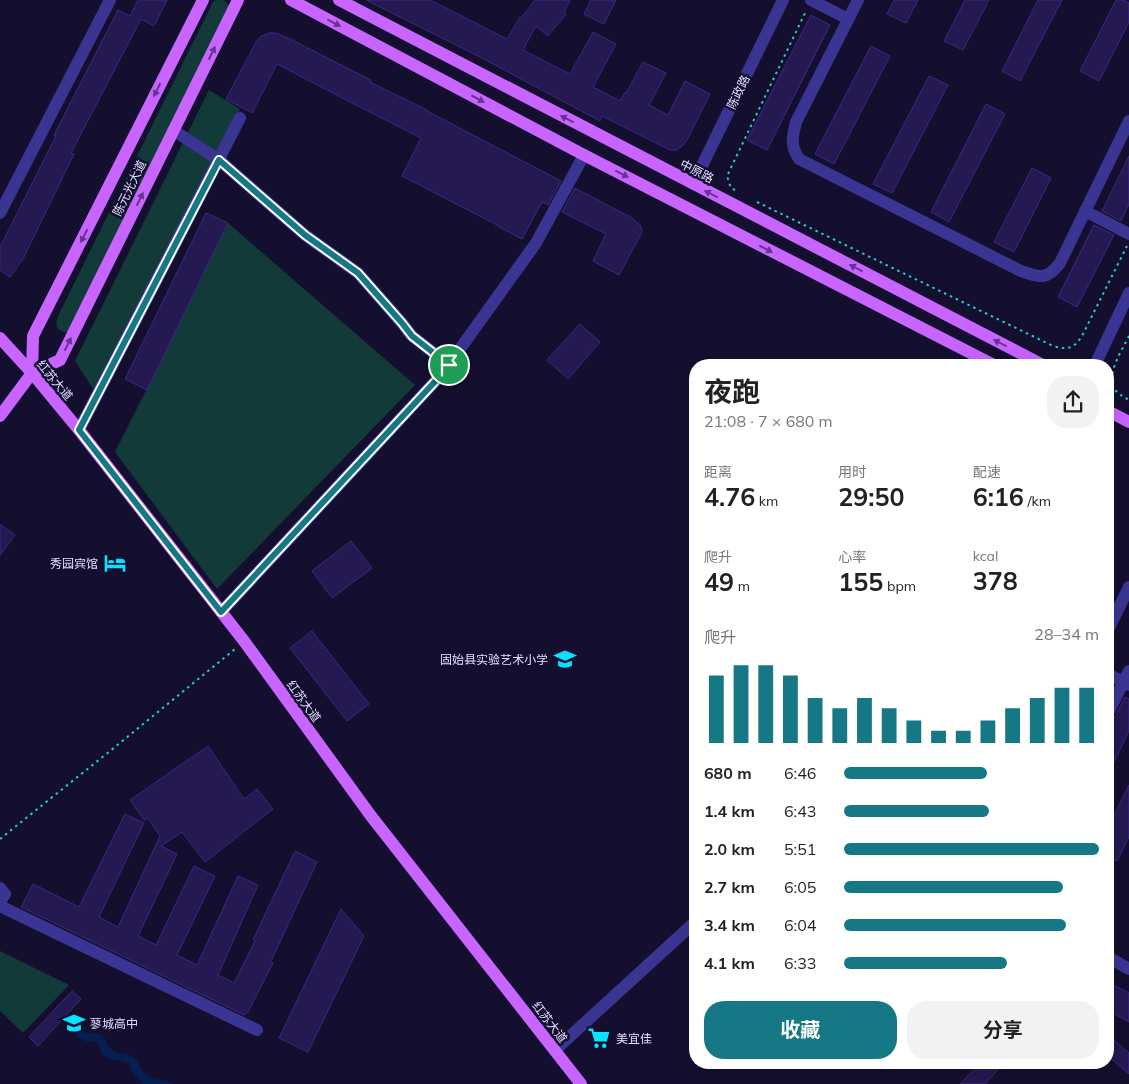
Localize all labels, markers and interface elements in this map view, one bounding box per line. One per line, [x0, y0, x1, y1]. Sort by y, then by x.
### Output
one-way arrow [327, 19, 342, 27]
one-way arrow [208, 46, 216, 60]
street label: 陈政路 [723, 73, 753, 111]
one-way arrow [153, 83, 161, 98]
one-way arrow [471, 95, 485, 103]
one-way arrow [560, 115, 574, 123]
street label: 中原路 [678, 156, 716, 186]
street label: 陈元光大道 [109, 158, 149, 218]
one-way arrow [615, 170, 629, 178]
one-way arrow [704, 190, 719, 198]
one-way arrow [135, 191, 144, 206]
one-way arrow [80, 228, 88, 243]
one-way arrow [759, 245, 774, 253]
one-way arrow [848, 264, 863, 272]
one-way arrow [64, 337, 72, 352]
one-way arrow [993, 339, 1007, 347]
pin [428, 344, 470, 386]
icon: arrive [435, 351, 463, 379]
street label: 红苏大道 [34, 357, 76, 403]
text: 夜跑 [704, 374, 760, 409]
button: share [1047, 376, 1099, 428]
text: 21:08 · 7 × 680 m [704, 411, 833, 431]
text: 距离 [704, 463, 732, 481]
text: 用时 [838, 463, 866, 481]
text: 配速 [973, 463, 1001, 481]
text: 4.76 [704, 481, 755, 512]
text: 29:50 [838, 481, 905, 512]
text: 6:16 [973, 481, 1024, 512]
text: km [755, 492, 778, 510]
text: /km [1024, 492, 1051, 510]
text: kcal [973, 547, 998, 565]
text: 爬升 [704, 548, 732, 566]
text: 心率 [838, 548, 866, 566]
hotel icon: 秀园宾馆 [102, 550, 128, 576]
place label: 秀园宾馆 [50, 556, 98, 571]
text: 378 [973, 565, 1018, 596]
text: 49 [704, 566, 734, 597]
text: 155 [838, 566, 883, 597]
text: m [734, 577, 750, 595]
text: bpm [883, 577, 916, 595]
text: 28–34 m [1034, 624, 1099, 644]
text: 爬升 [704, 627, 736, 647]
school or university icon: 固始县实验艺术小学 [552, 646, 578, 672]
place label: 固始县实验艺术小学 [440, 652, 548, 667]
street label: 红苏大道 [284, 677, 324, 725]
text: 680 m [704, 763, 752, 783]
text: 6:46 [784, 763, 816, 783]
text: 1.4 km [704, 801, 755, 821]
text: 6:43 [784, 801, 816, 821]
text: 2.0 km [704, 839, 755, 859]
text: 5:51 [784, 839, 816, 859]
text: 2.7 km [704, 877, 755, 897]
text: 6:05 [784, 877, 816, 897]
text: 3.4 km [704, 915, 755, 935]
text: 6:04 [784, 915, 816, 935]
text: 4.1 km [704, 953, 755, 973]
text: 6:33 [784, 953, 816, 973]
street label: 红苏大道 [529, 998, 571, 1046]
button: 收藏 [704, 1001, 897, 1059]
button: 分享 [907, 1001, 1099, 1059]
school or university icon: 蓼城高中 [61, 1010, 87, 1036]
place label: 蓼城高中 [90, 1016, 138, 1031]
supermarket icon: 美宜佳 [586, 1025, 612, 1051]
place label: 美宜佳 [616, 1031, 652, 1046]

